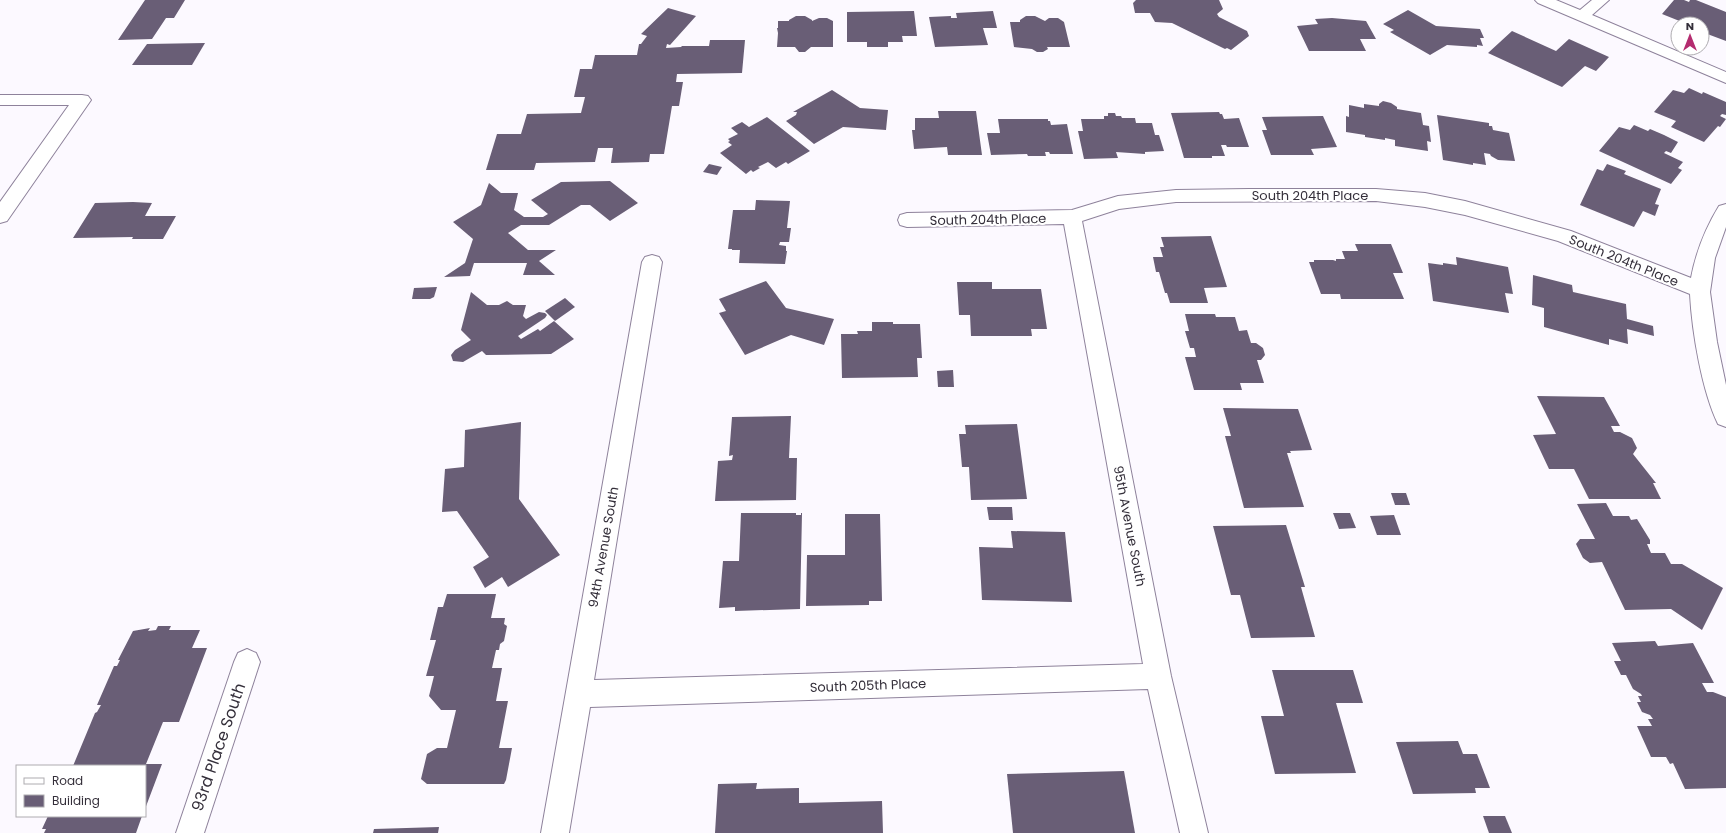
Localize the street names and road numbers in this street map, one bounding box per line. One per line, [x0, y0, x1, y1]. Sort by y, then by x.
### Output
street label: South 204th Place [1252, 186, 1368, 205]
street label: South 204th Place [930, 209, 1046, 230]
street label: South 204th Place [1566, 230, 1681, 291]
street label: 95th Avenue South [1108, 464, 1151, 588]
street label: 94th Avenue South [584, 485, 623, 609]
street label: South 205th Place [809, 674, 927, 697]
street label: 93rd Place South [186, 680, 251, 814]

